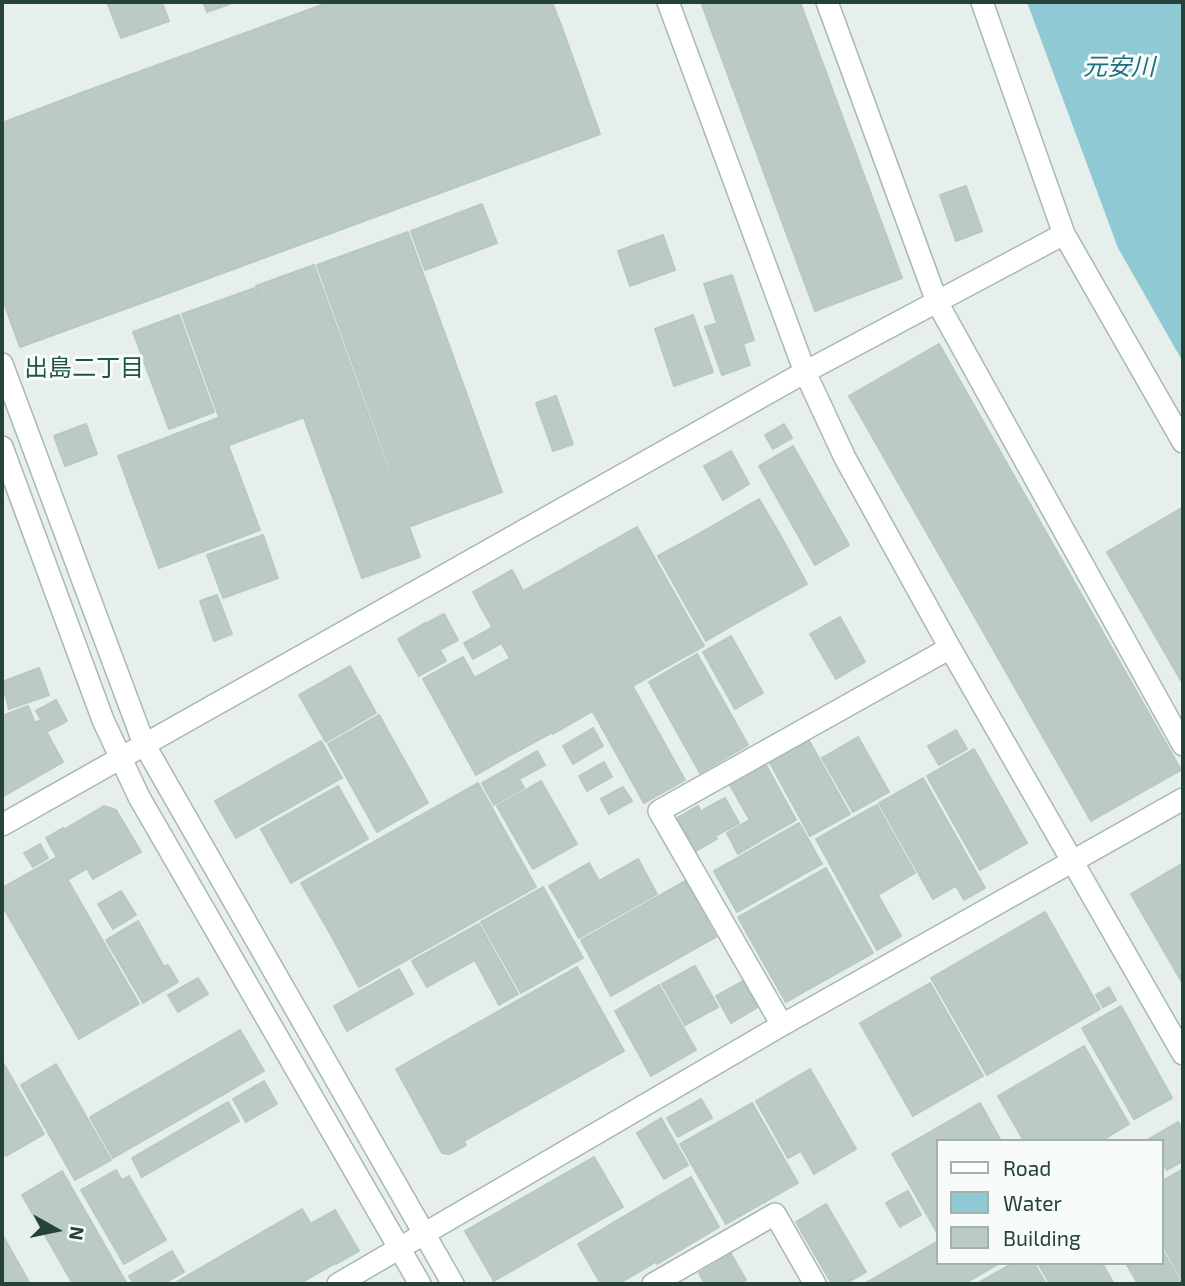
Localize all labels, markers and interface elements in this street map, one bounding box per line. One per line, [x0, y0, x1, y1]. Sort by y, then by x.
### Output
water label: 元安川 [1083, 53, 1155, 81]
district label: 出島二丁目 [24, 354, 144, 382]
legend [936, 1139, 1164, 1265]
text: Road [1003, 1155, 1051, 1180]
text: Water [1003, 1190, 1062, 1215]
north arrow [21, 1195, 91, 1265]
text: N [65, 1225, 90, 1242]
text: Building [1003, 1225, 1081, 1250]

